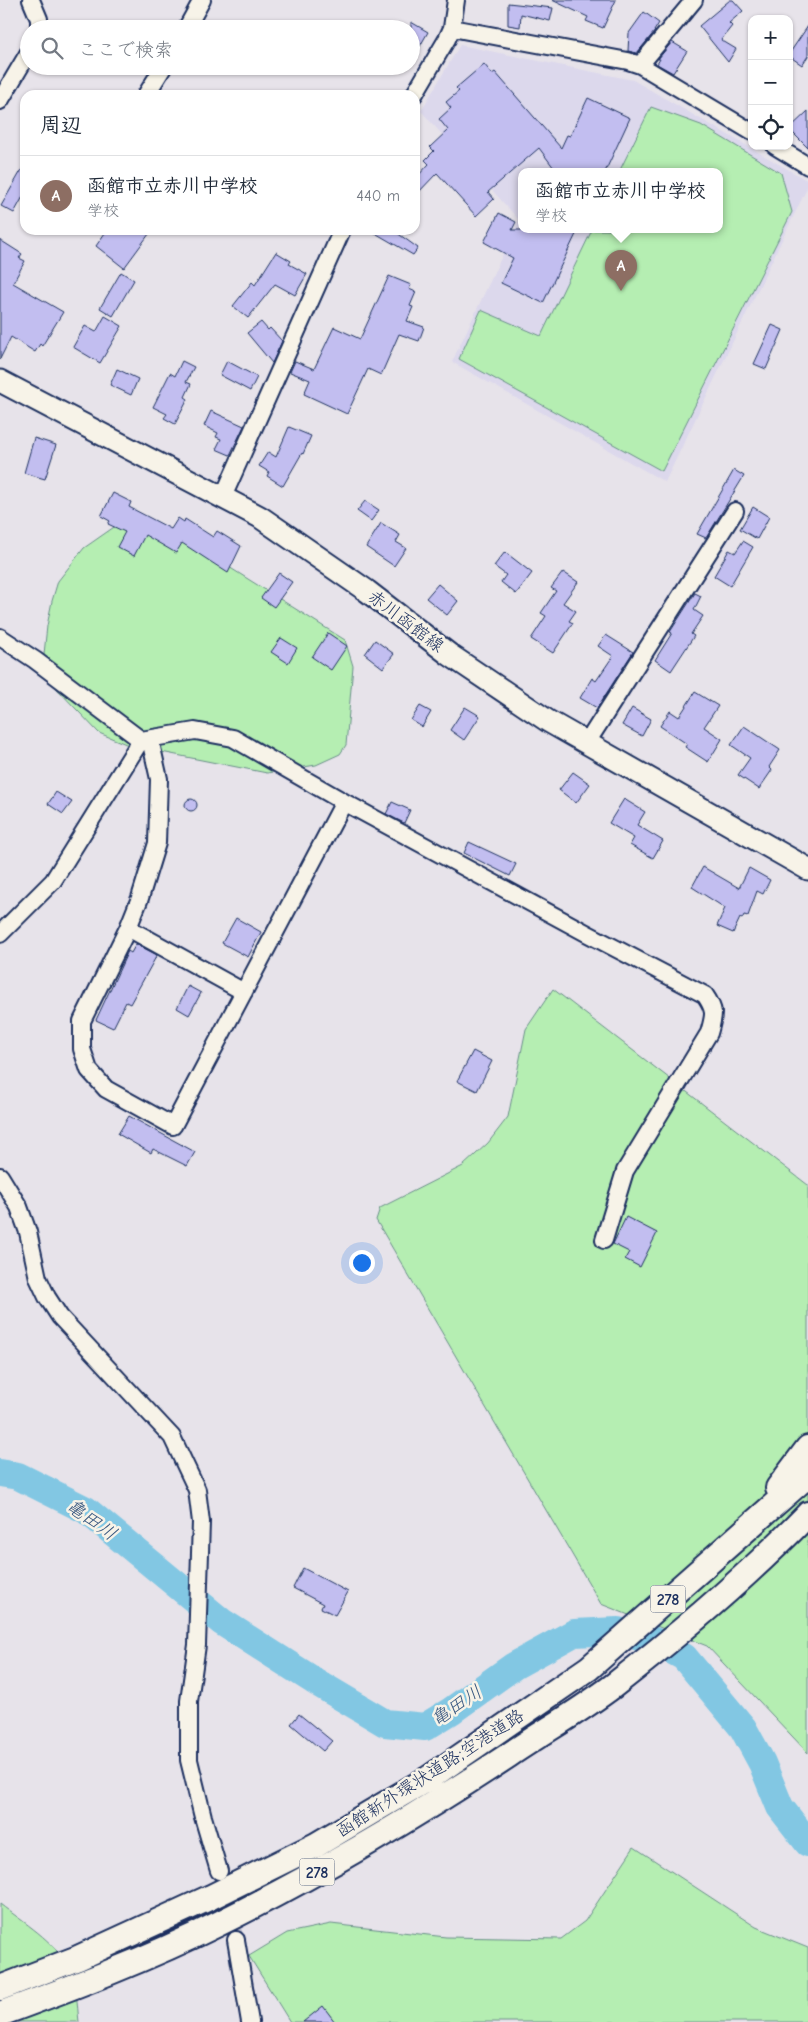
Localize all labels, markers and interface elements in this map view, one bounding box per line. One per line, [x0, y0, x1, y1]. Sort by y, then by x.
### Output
map controls [748, 15, 793, 150]
button: + [748, 15, 793, 60]
search box [20, 20, 420, 75]
icon: search [38, 34, 66, 62]
text: ここで検索 [78, 39, 173, 61]
button: − [748, 60, 793, 105]
button: locate [748, 105, 793, 150]
text: 周辺 [40, 113, 82, 137]
popup [518, 168, 723, 233]
text: 函館市立赤川中学校 [87, 175, 258, 197]
text: 函館市立赤川中学校 [535, 180, 706, 202]
text: A [52, 187, 60, 205]
text: 440 m [356, 187, 400, 205]
text: 学校 [87, 202, 119, 220]
text: 学校 [535, 207, 567, 225]
pin: A [605, 250, 637, 291]
street label: 赤川函館線 [363, 586, 448, 657]
your location [349, 1250, 375, 1276]
water label: 亀田川 [62, 1494, 121, 1545]
road number: 278 [650, 1586, 686, 1612]
water label: 亀田川 [427, 1681, 486, 1731]
street label: 函館新外環状道路;空港道路 [332, 1705, 528, 1842]
road number: 278 [300, 1858, 334, 1885]

